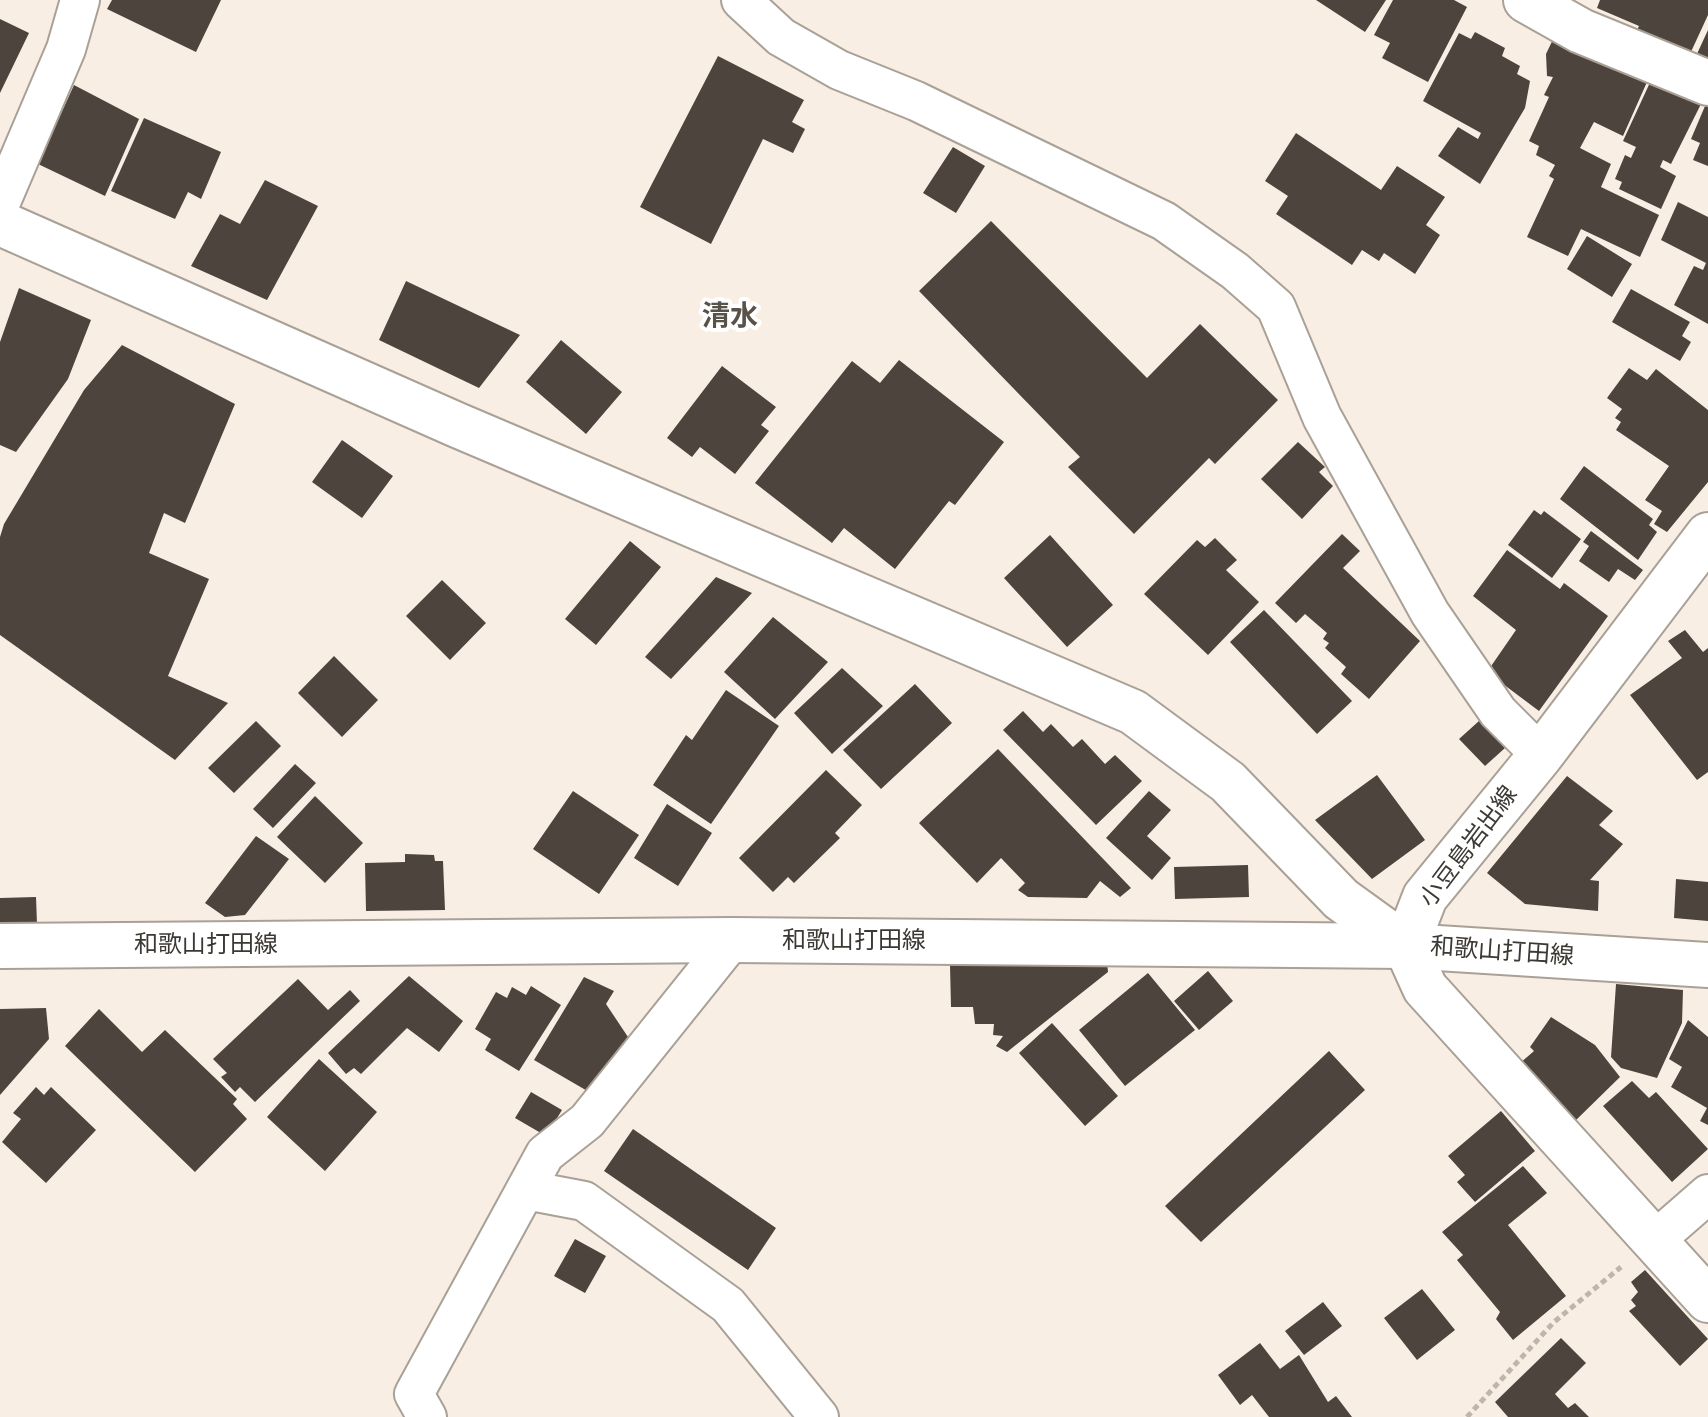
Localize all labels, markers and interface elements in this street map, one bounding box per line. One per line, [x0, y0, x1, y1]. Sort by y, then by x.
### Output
district label: 清水 [702, 300, 758, 334]
street label: 小豆島岩出線 [1414, 781, 1524, 913]
street label: 和歌山打田線 [782, 927, 926, 955]
street label: 和歌山打田線 [134, 931, 278, 959]
street label: 和歌山打田線 [1429, 933, 1575, 971]

